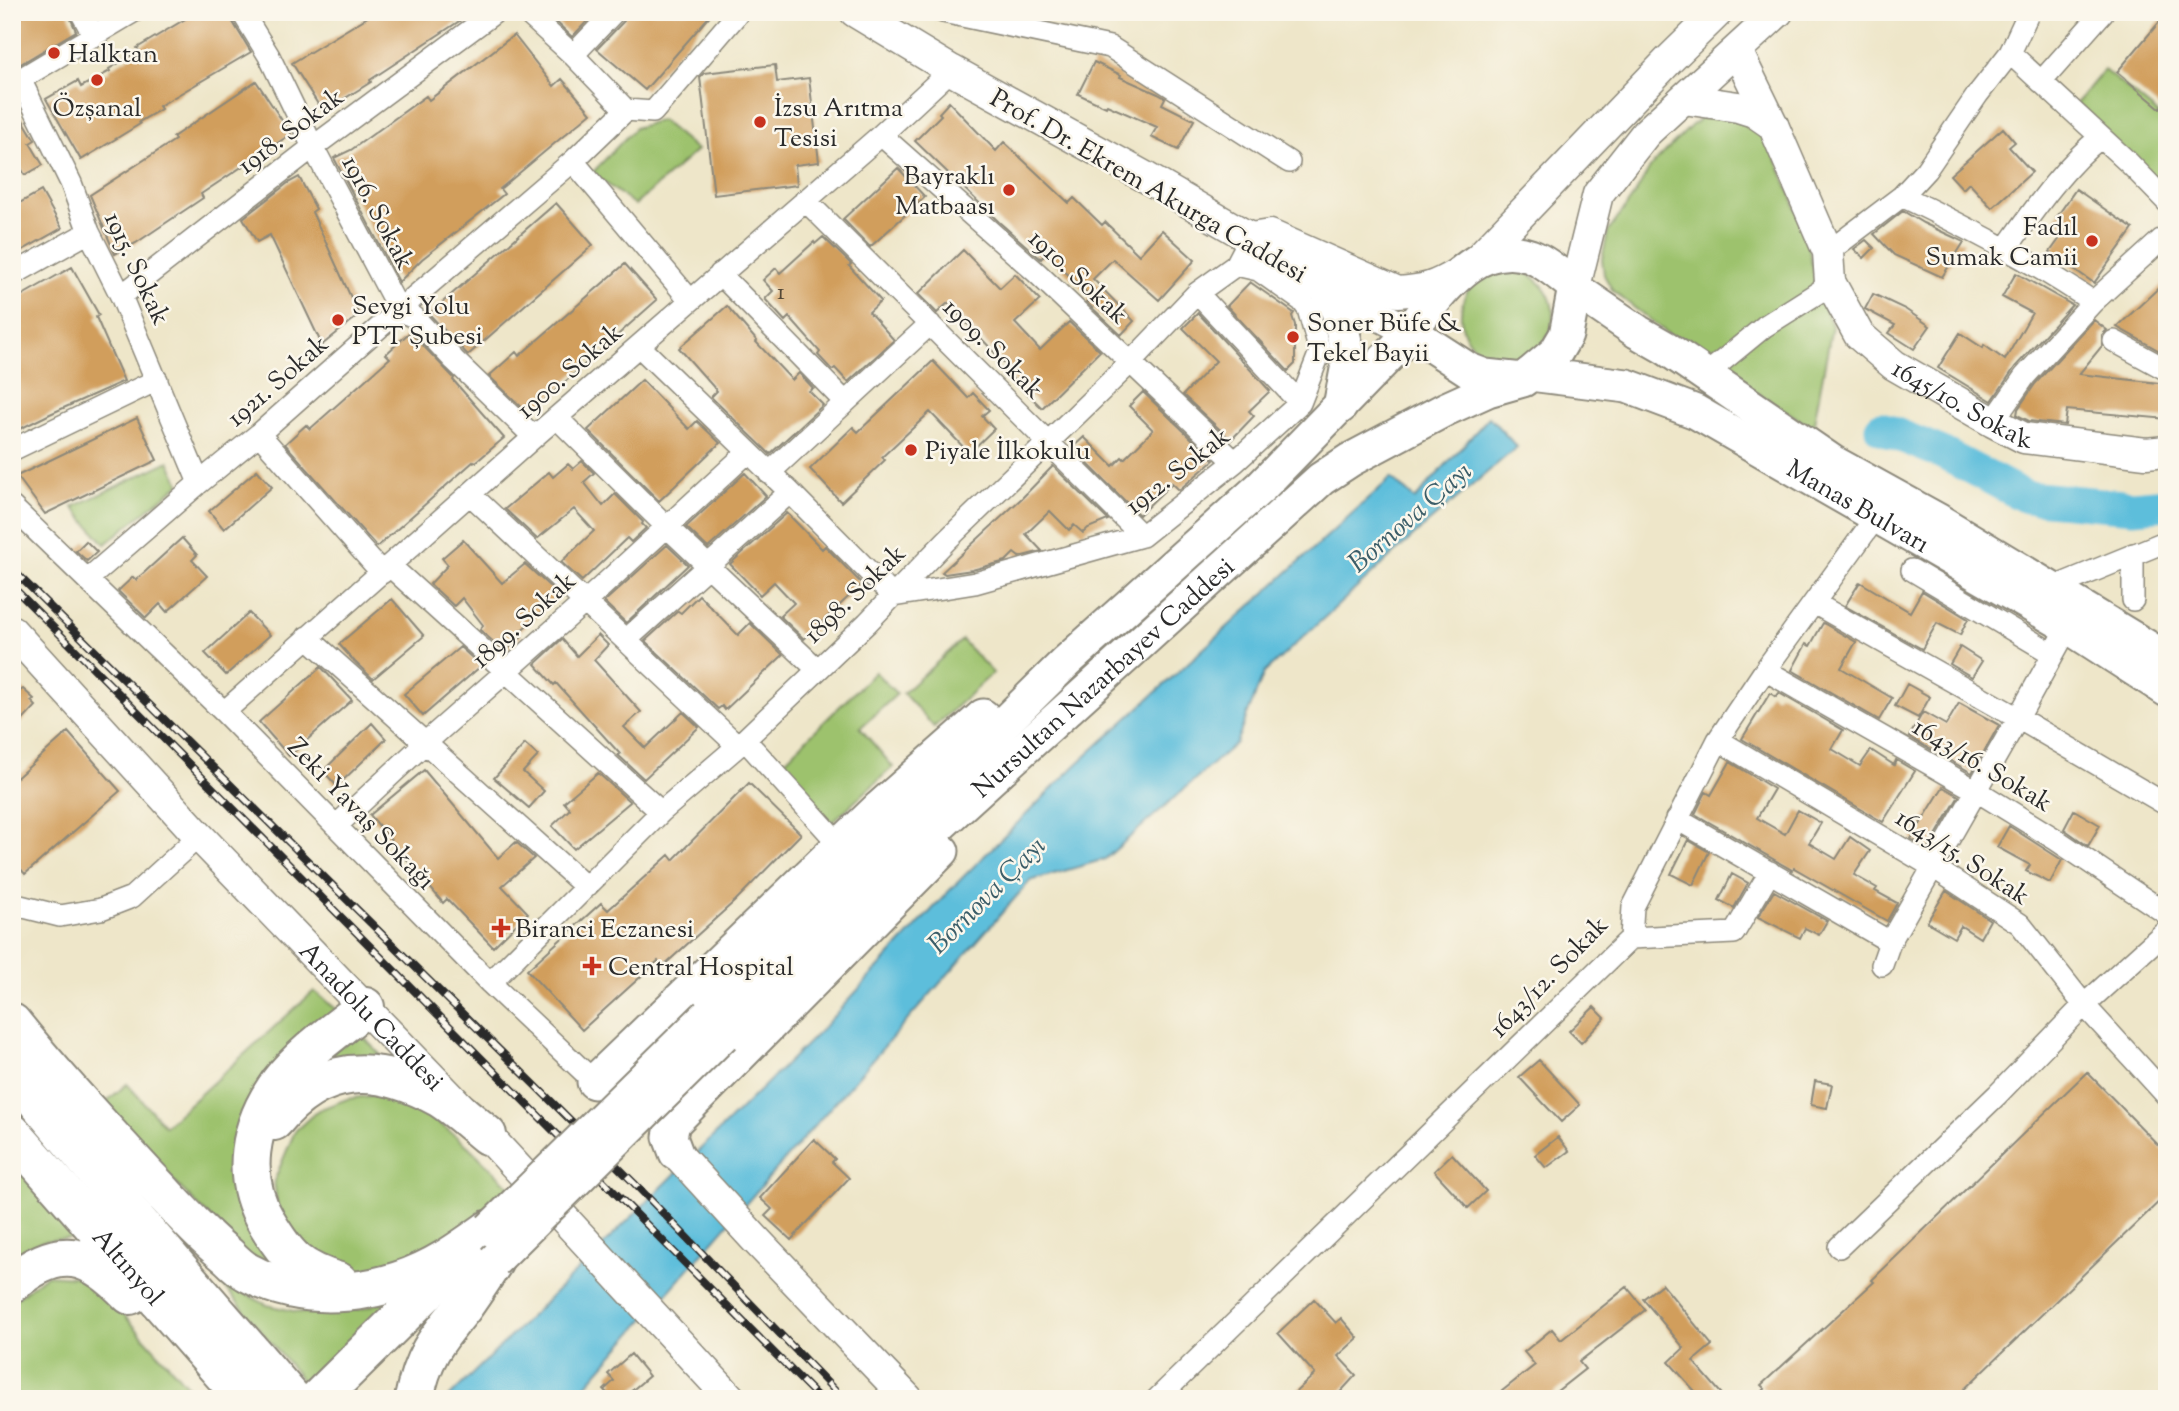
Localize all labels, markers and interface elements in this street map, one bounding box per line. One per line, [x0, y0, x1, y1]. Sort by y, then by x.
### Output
place label: Halktan [68, 37, 158, 74]
marker: Halktan [46, 45, 62, 61]
marker: Özşanal [89, 72, 105, 88]
street label: 1918. Sokak [231, 80, 352, 184]
street label: Prof. Dr. Ekrem Akurga Caddesi [982, 81, 1313, 293]
place label: Özşanal [53, 91, 141, 128]
place label: İzsu Arıtma Tesisi [774, 91, 903, 158]
marker: İzsu Arıtma Tesisi [752, 114, 768, 130]
street label: 1916. Sokak [331, 150, 422, 277]
place label: Bayraklı Matbaası [895, 159, 995, 226]
marker: Bayraklı Matbaası [1001, 182, 1017, 198]
street label: 1915. Sokak [93, 206, 178, 332]
place label: Fadıl Sumak Camii [1925, 210, 2078, 277]
street label: 1910. Sokak [1019, 222, 1136, 334]
marker: Fadıl Sumak Camii [2084, 233, 2100, 249]
house number: 1 [777, 277, 785, 310]
place label: Sevgi Yolu PTT Şubesi [352, 289, 483, 356]
street label: 1909. Sokak [933, 291, 1051, 409]
place label: Soner Büfe & Tekel Bayii [1307, 306, 1462, 373]
marker: Sevgi Yolu PTT Şubesi [330, 312, 346, 328]
street label: 1900. Sokak [509, 315, 632, 429]
street label: 1921. Sokak [220, 327, 338, 437]
marker: Soner Büfe & Tekel Bayii [1285, 329, 1301, 345]
street label: 1645/10. Sokak [1884, 351, 2034, 460]
street label: 1912. Sokak [1118, 419, 1239, 525]
place label: Piyale İlkokulu [925, 434, 1091, 471]
marker: Piyale İlkokulu [903, 442, 919, 458]
street label: Manas Bulvarı [1779, 452, 1936, 564]
water label: Bornova Çayı [1340, 453, 1482, 583]
street label: 1898. Sokak [796, 537, 915, 653]
street label: Nursultan Nazarbayev Caddesi [965, 550, 1244, 808]
street label: 1899. Sokak [464, 564, 585, 678]
street label: 1643/16. Sokak [1905, 710, 2059, 822]
street label: Zeki Yavaş Sokağı [278, 730, 443, 899]
street label: 1643/15. Sokak [1887, 801, 2036, 915]
water label: Bornova Çayı [920, 828, 1056, 964]
street label: 1643/12. Sokak [1482, 908, 1618, 1047]
place label: Biranci Eczanesi [515, 912, 694, 949]
marker: Biranci Eczanesi [493, 920, 509, 936]
street label: Anadolu Caddesi [289, 934, 451, 1101]
place label: Central Hospital [608, 950, 794, 987]
marker: Central Hospital [582, 956, 602, 976]
street label: Altınyol [82, 1221, 171, 1315]

